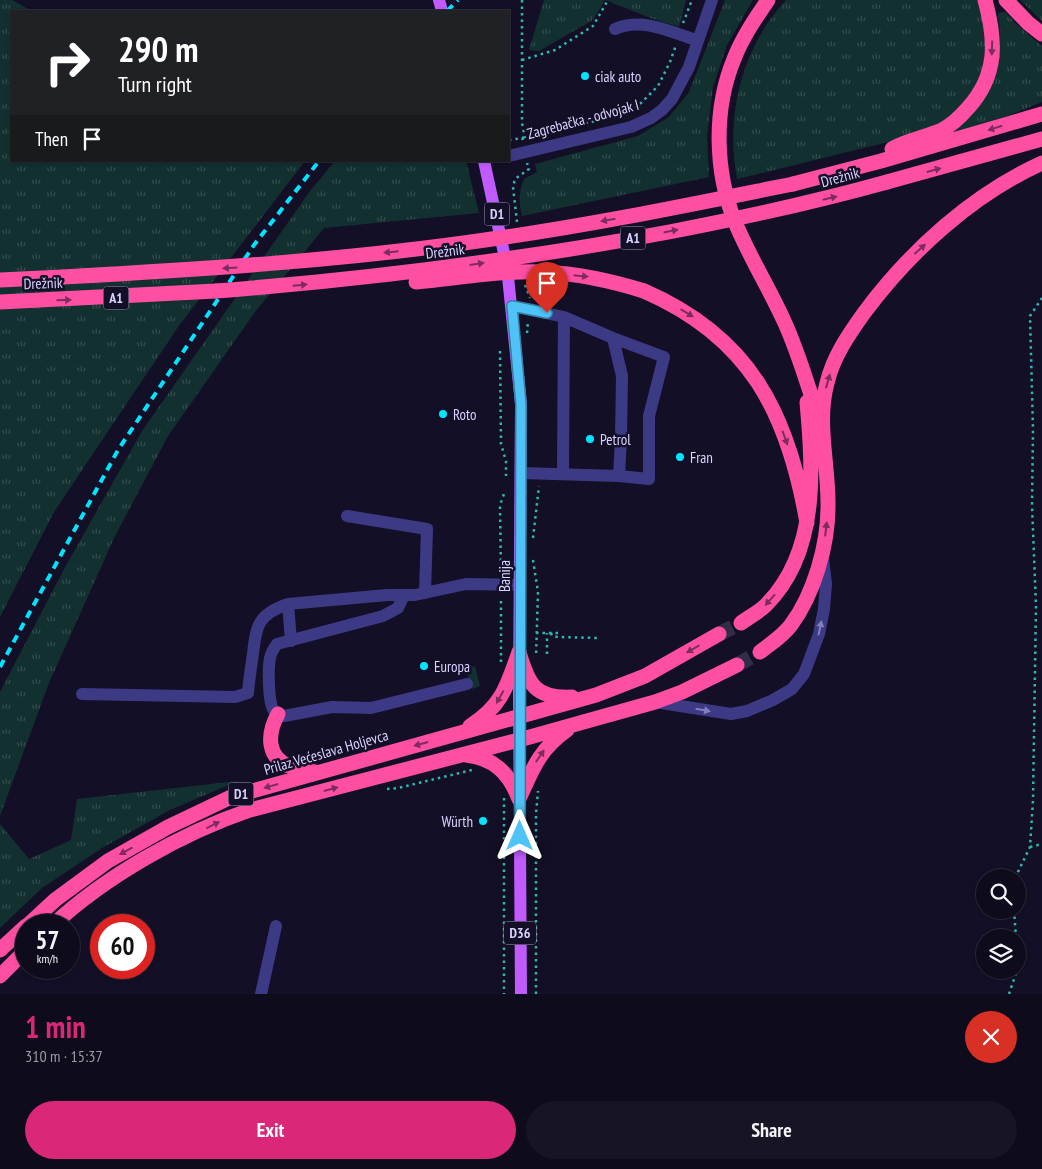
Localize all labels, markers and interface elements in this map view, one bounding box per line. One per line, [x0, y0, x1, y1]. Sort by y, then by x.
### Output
text: 290 m [118, 26, 199, 72]
icon: right [35, 30, 100, 95]
one-way arrow [988, 40, 996, 56]
place label: ciak auto [595, 67, 641, 86]
text: Turn right [118, 70, 192, 98]
marker: ciak auto [579, 70, 591, 82]
street label: Zagrebačka - odvojak I [525, 95, 641, 143]
one-way arrow [988, 124, 1003, 132]
icon: arrive [78, 125, 106, 153]
text: Then [35, 127, 68, 151]
street label: Drežnik [819, 163, 862, 191]
one-way arrow [926, 165, 941, 173]
one-way arrow [823, 194, 838, 202]
road number: D1 [484, 202, 510, 225]
one-way arrow [600, 217, 616, 225]
road number: A1 [620, 227, 646, 250]
one-way arrow [664, 227, 680, 235]
street label: Drežnik [424, 239, 466, 263]
one-way arrow [913, 244, 926, 255]
one-way arrow [383, 248, 399, 256]
one-way arrow [469, 260, 485, 268]
pin [526, 262, 568, 313]
one-way arrow [221, 264, 237, 272]
icon: arrive [533, 269, 561, 297]
one-way arrow [573, 272, 589, 280]
street label: Drežnik [23, 273, 63, 293]
one-way arrow [292, 280, 308, 288]
road number: A1 [104, 286, 128, 310]
one-way arrow [56, 295, 72, 303]
one-way arrow [681, 308, 694, 317]
one-way arrow [824, 374, 832, 389]
place label: Roto [453, 405, 477, 424]
marker: Roto [437, 408, 449, 420]
place label: Petrol [600, 430, 631, 449]
one-way arrow [782, 431, 789, 446]
marker: Petrol [584, 433, 596, 445]
place label: Fran [690, 448, 713, 467]
marker: Fran [674, 451, 686, 463]
one-way arrow [822, 520, 830, 536]
street label: Banija [495, 560, 514, 592]
one-way arrow [764, 594, 776, 606]
one-way arrow [816, 621, 824, 636]
one-way arrow [686, 645, 699, 654]
place label: Europa [434, 657, 470, 676]
marker: Europa [418, 660, 430, 672]
one-way arrow [496, 690, 504, 705]
one-way arrow [696, 707, 712, 715]
street label: Prilaz Većeslava Holjevca [262, 725, 390, 779]
one-way arrow [414, 740, 429, 748]
one-way arrow [535, 749, 545, 763]
road number: D1 [228, 782, 254, 806]
one-way arrow [264, 782, 279, 790]
one-way arrow [324, 784, 339, 792]
position arrow [493, 809, 545, 861]
place label: Würth [442, 812, 473, 831]
marker: Würth [477, 815, 489, 827]
one-way arrow [206, 820, 220, 828]
one-way arrow [119, 847, 133, 855]
map controls [976, 869, 1026, 979]
button: search [976, 869, 1026, 919]
speed limit sign: 60 [90, 914, 155, 979]
road number: D36 [504, 921, 536, 944]
text: 57 [36, 924, 59, 956]
button: layers [976, 929, 1026, 979]
text: km/h [37, 951, 58, 966]
text: 1 min [25, 1007, 86, 1046]
button: close [965, 1011, 1017, 1063]
text: 310 m · 15:37 [25, 1046, 103, 1066]
button: Exit [25, 1101, 516, 1159]
button: Share [526, 1101, 1017, 1159]

